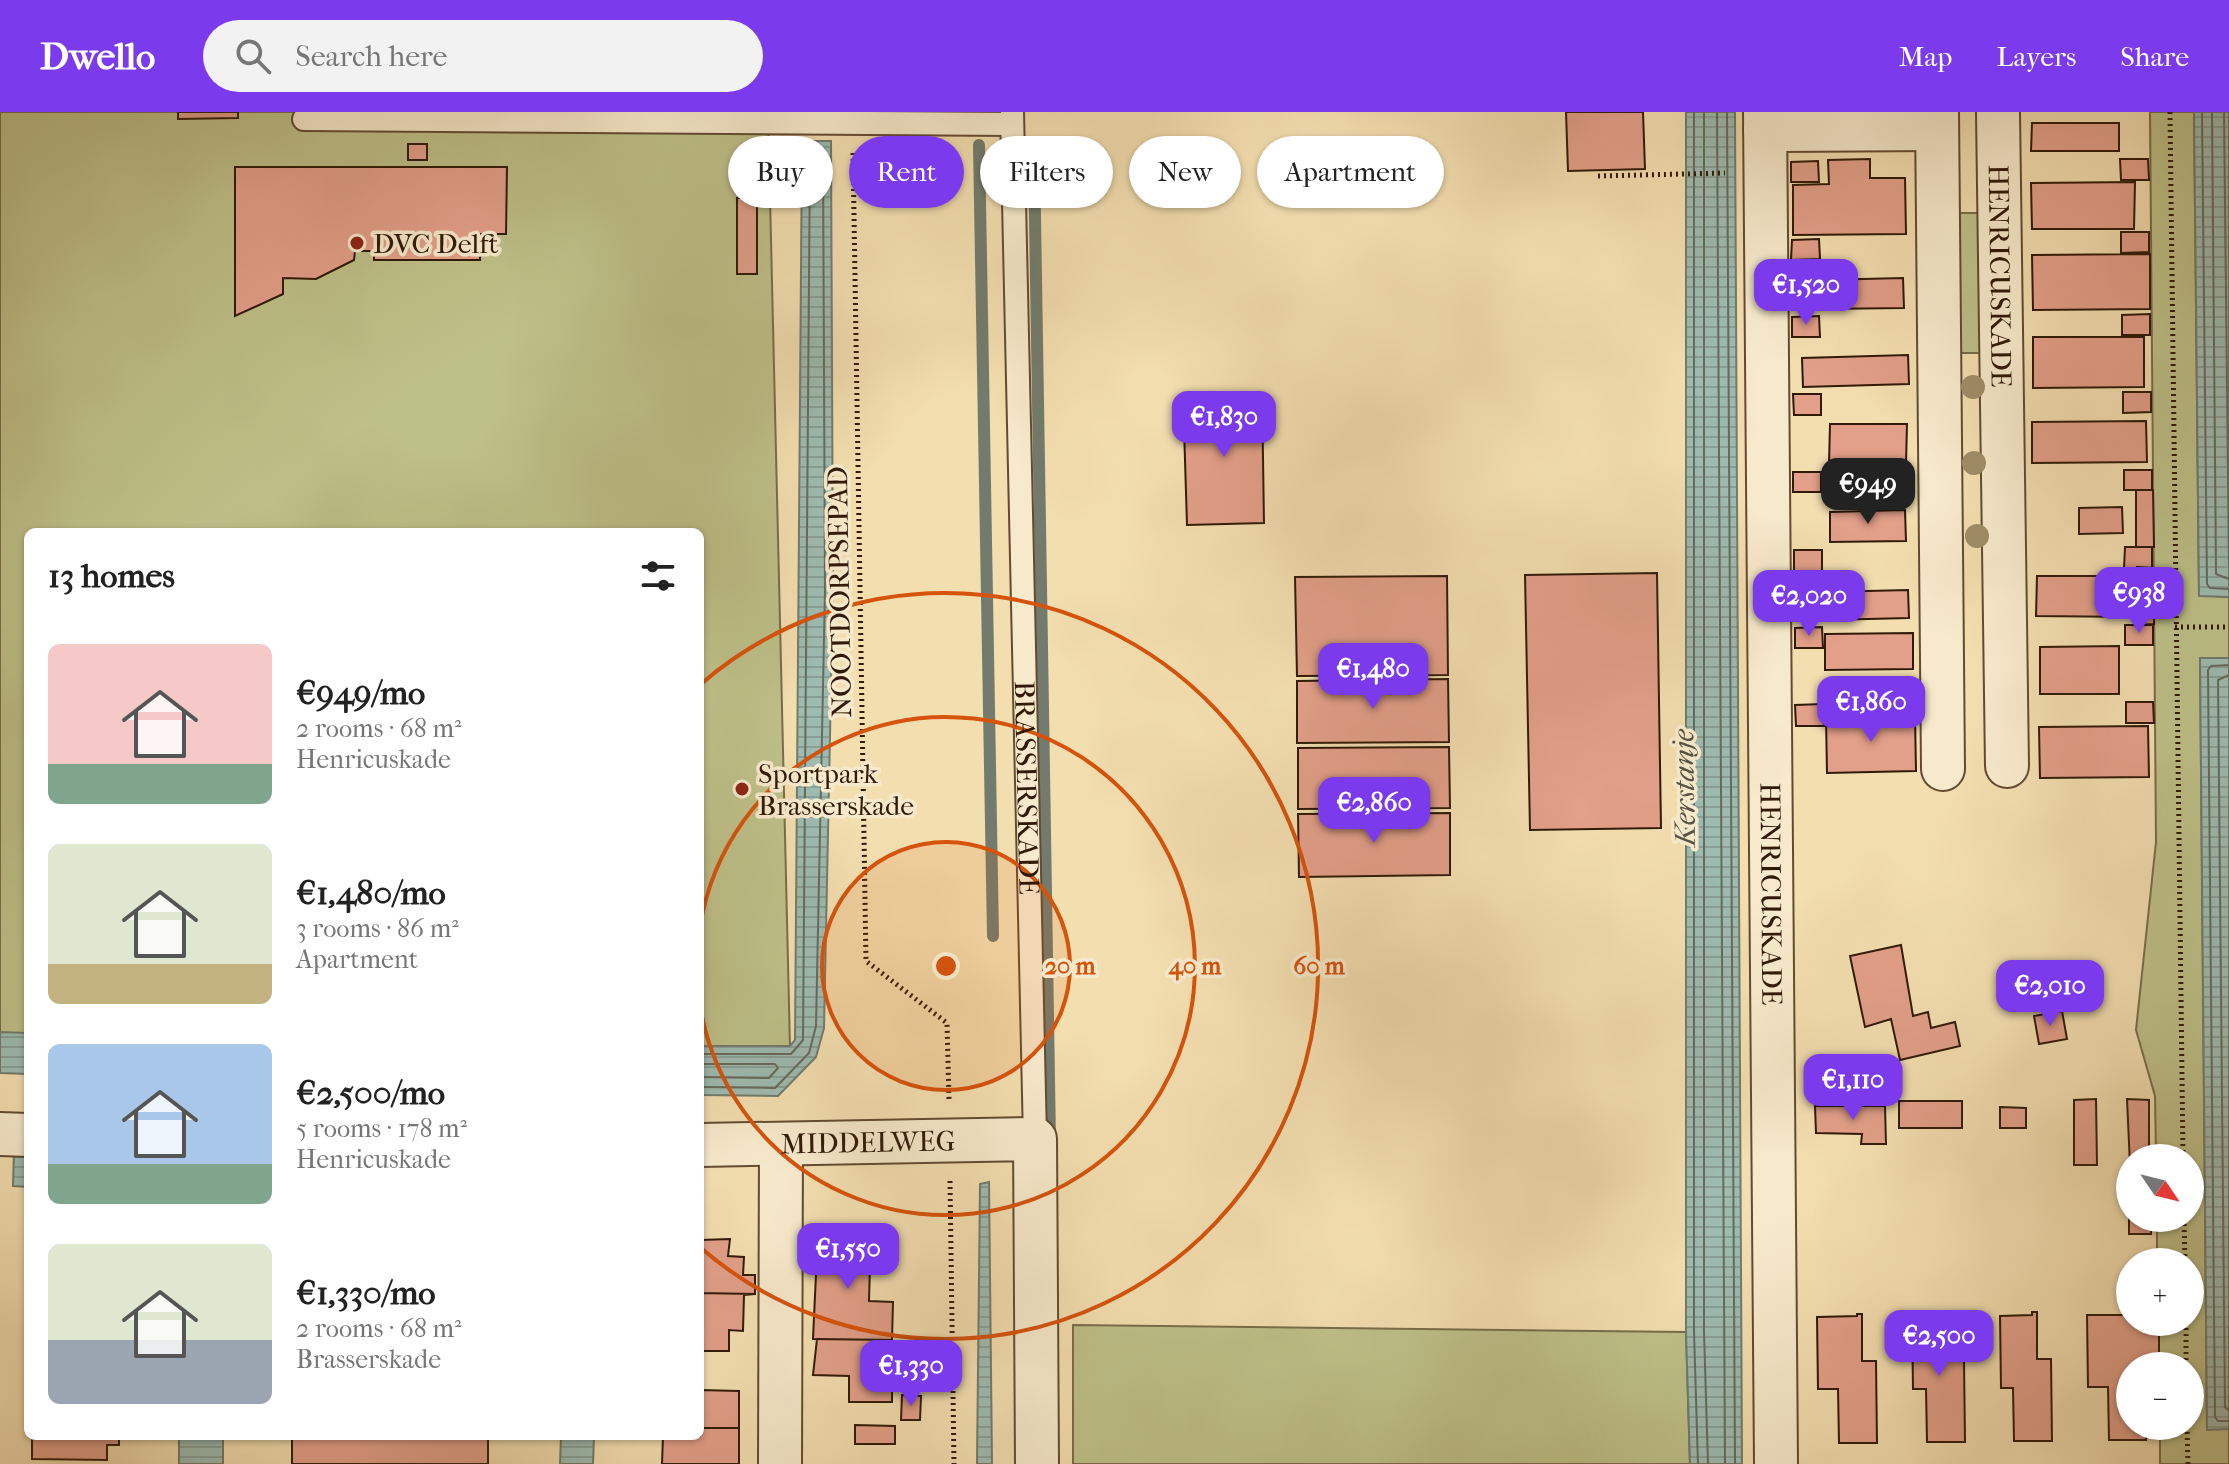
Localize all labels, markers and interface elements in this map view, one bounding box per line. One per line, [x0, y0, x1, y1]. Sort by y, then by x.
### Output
search box [203, 20, 763, 92]
text: Dwello [40, 34, 155, 79]
icon: search [231, 34, 275, 78]
text: Search here [295, 39, 447, 74]
text: Map [1899, 40, 1952, 73]
text: Layers [1996, 40, 2076, 73]
text: Share [2120, 40, 2189, 73]
chip: Buy [728, 136, 833, 208]
chip: Rent [849, 136, 964, 208]
chip: Filters [980, 136, 1113, 208]
chip: New [1129, 136, 1241, 208]
chip: Apartment [1257, 136, 1444, 208]
street label: HENRICUSKADE [1982, 164, 2018, 388]
place label: DVC Delft [373, 227, 498, 260]
marker: DVC Delft [348, 234, 366, 252]
pin: €1,520 [1741, 259, 1871, 327]
text: €1,520 [1772, 269, 1840, 300]
pin: €1,830 [1159, 391, 1289, 459]
text: €1,830 [1190, 401, 1258, 432]
pin: €949 [1821, 458, 1915, 526]
street label: NOOTDORPSEPAD [821, 466, 858, 718]
text: €949 [1839, 468, 1897, 499]
icon: filters [636, 554, 680, 598]
text: 13 homes [48, 556, 175, 596]
pin: €938 [2092, 567, 2186, 635]
pin: €2,020 [1744, 570, 1874, 638]
text: €938 [2113, 577, 2165, 608]
text: €2,020 [1771, 580, 1847, 611]
pin: €1,480 [1308, 643, 1438, 711]
text: €1,480 [1336, 653, 1410, 684]
text: €949/mo [296, 673, 425, 713]
icon: home [112, 676, 208, 772]
pin: €1,860 [1806, 676, 1936, 744]
street label: BRASSERSKADE [1008, 681, 1046, 895]
text: €1,860 [1835, 686, 1907, 717]
text: 2 rooms · 68 m² [296, 713, 461, 744]
water label: Kerstanje [1666, 728, 1703, 849]
text: Henricuskade [296, 744, 451, 775]
place label: Sportpark Brasserskade [758, 757, 914, 822]
pin: €2,860 [1309, 777, 1439, 845]
marker: Sportpark Brasserskade [733, 780, 751, 798]
street label: HENRICUSKADE [1753, 782, 1788, 1006]
text: €2,860 [1336, 787, 1412, 818]
text: €1,480/mo [296, 873, 446, 913]
icon: home [112, 876, 208, 972]
text: 3 rooms · 86 m² [296, 913, 459, 944]
text: Apartment [296, 944, 418, 975]
centre of rings [932, 952, 960, 980]
text: 20 m [1045, 952, 1096, 980]
text: 40 m [1168, 952, 1222, 981]
text: 60 m [1293, 952, 1346, 980]
pin: €2,010 [1985, 960, 2115, 1028]
text: €2,010 [2014, 970, 2086, 1001]
pin: €1,110 [1788, 1054, 1918, 1122]
text: €1,110 [1822, 1064, 1884, 1095]
text: €2,500/mo [296, 1073, 445, 1113]
icon: home [112, 1076, 208, 1172]
text: 5 rooms · 178 m² [296, 1113, 467, 1144]
street label: MIDDELWEG [780, 1124, 956, 1161]
text: Henricuskade [296, 1144, 451, 1175]
north arrow [2116, 1144, 2204, 1232]
map controls [2116, 1144, 2204, 1440]
pin: €1,550 [783, 1223, 913, 1291]
text: €1,550 [815, 1233, 881, 1264]
button: + [2116, 1248, 2204, 1336]
text: €1,330/mo [296, 1273, 436, 1313]
icon: home [112, 1276, 208, 1372]
pin: €2,500 [1874, 1310, 2004, 1378]
text: 2 rooms · 68 m² [296, 1313, 461, 1344]
text: €2,500 [1903, 1320, 1975, 1351]
pin: €1,330 [846, 1340, 976, 1408]
text: Brasserskade [296, 1344, 441, 1375]
text: €1,330 [878, 1350, 944, 1381]
button: − [2116, 1352, 2204, 1440]

